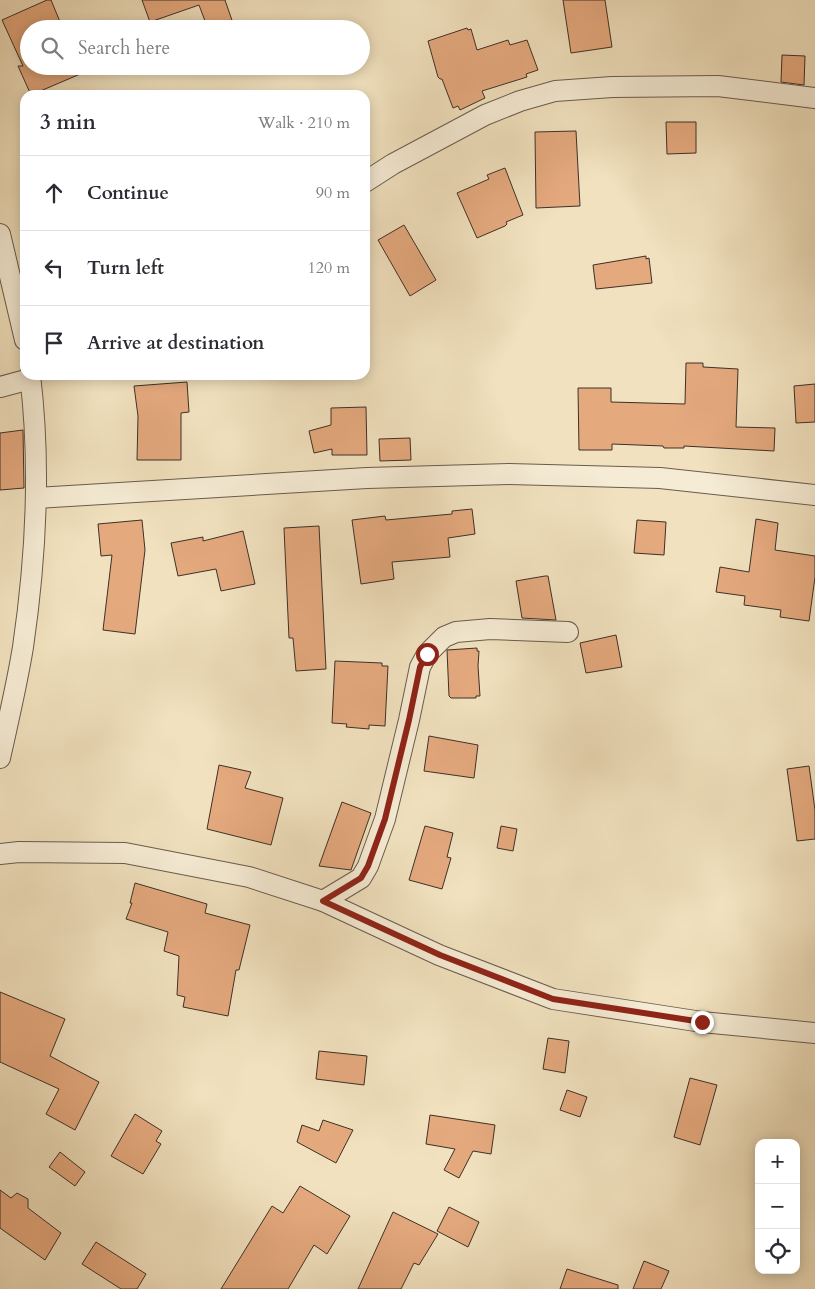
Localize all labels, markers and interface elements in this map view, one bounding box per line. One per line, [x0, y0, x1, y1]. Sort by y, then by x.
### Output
search box [20, 20, 370, 75]
icon: search [38, 34, 66, 62]
text: Search here [78, 35, 170, 61]
text: 3 min [40, 108, 96, 137]
text: Walk · 210 m [258, 112, 350, 134]
icon: ahead [40, 179, 68, 207]
text: Continue [87, 180, 169, 206]
text: 90 m [316, 182, 350, 204]
icon: left [40, 254, 68, 282]
text: Turn left [87, 255, 164, 281]
text: 120 m [308, 257, 350, 279]
icon: arrive [40, 329, 68, 357]
text: Arrive at destination [87, 330, 264, 356]
route start [416, 643, 439, 666]
route end [691, 1011, 714, 1034]
map controls [755, 1139, 800, 1274]
button: + [755, 1139, 800, 1184]
button: − [755, 1184, 800, 1229]
button: locate [755, 1229, 800, 1274]

